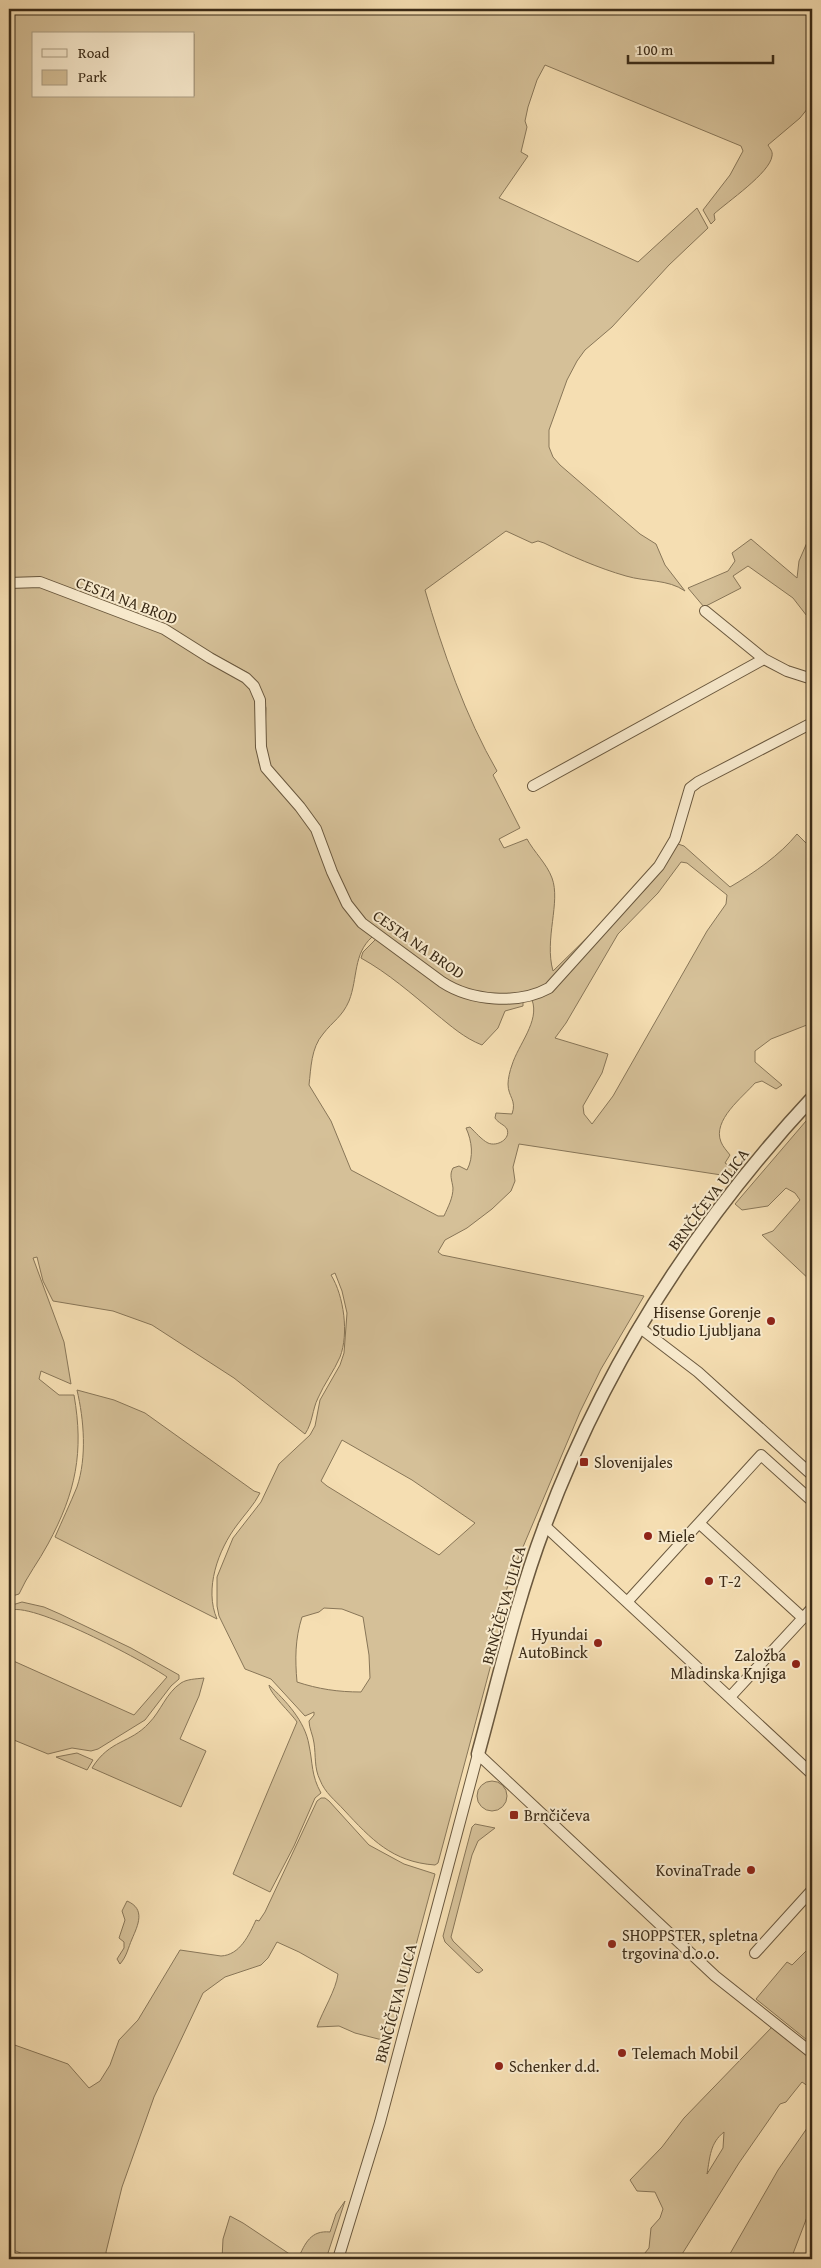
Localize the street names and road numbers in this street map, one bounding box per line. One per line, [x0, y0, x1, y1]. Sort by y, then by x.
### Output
street label: CESTA NA BROD [73, 570, 182, 631]
street label: CESTA NA BROD [368, 903, 470, 985]
street label: BRNČIČEVA ULICA [662, 1143, 755, 1255]
street label: BRNČIČEVA ULICA [475, 1543, 531, 1667]
street label: BRNČIČEVA ULICA [368, 1940, 423, 2065]

